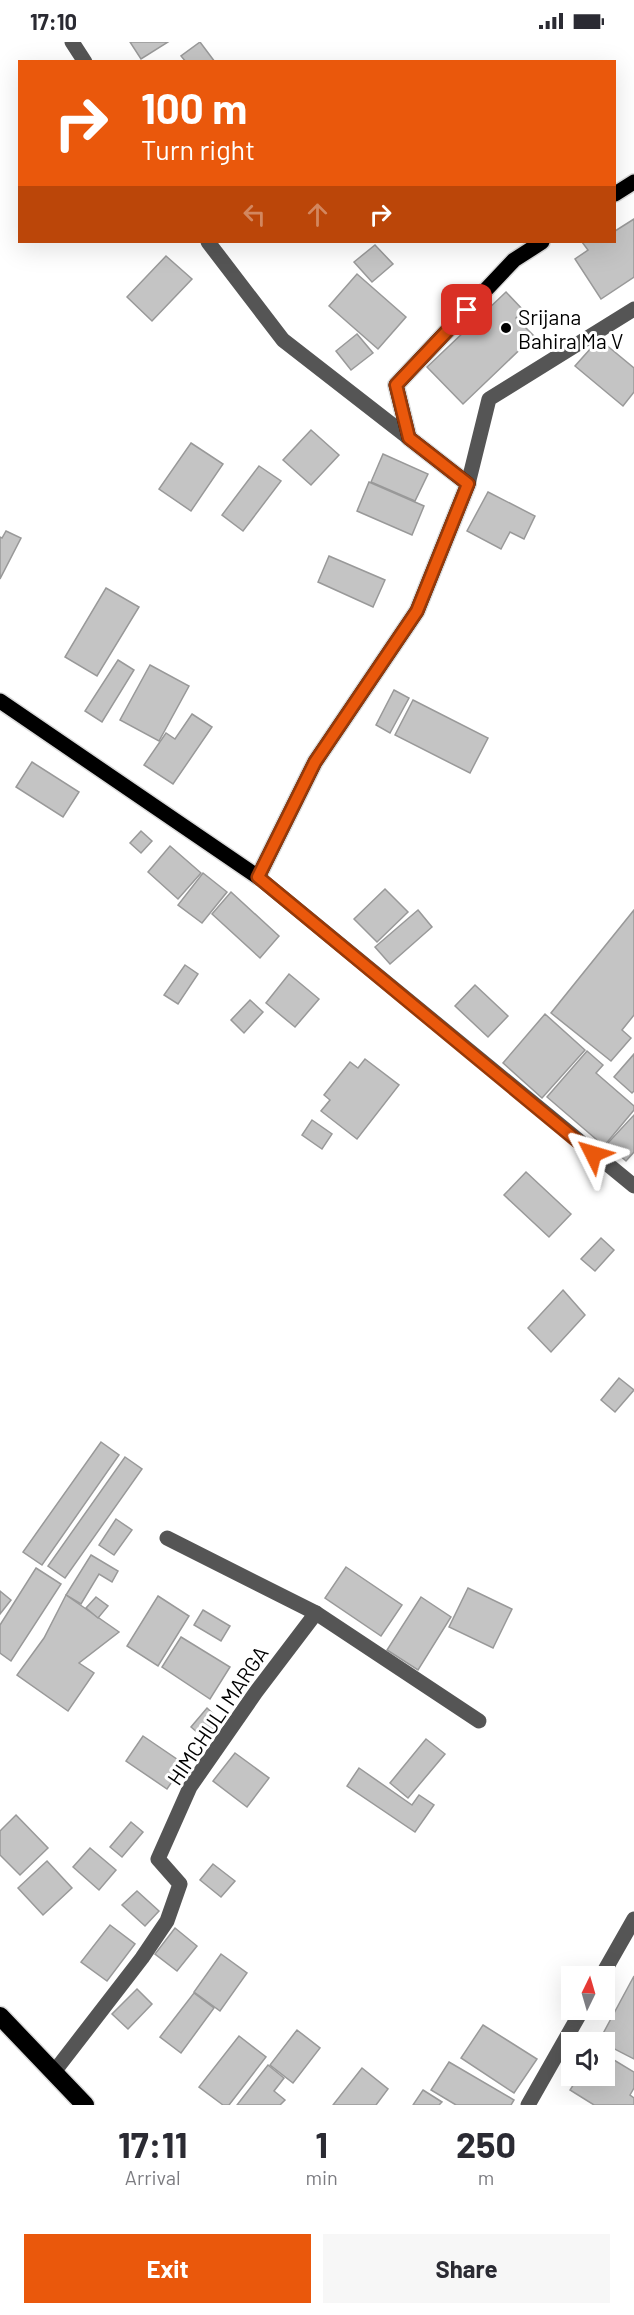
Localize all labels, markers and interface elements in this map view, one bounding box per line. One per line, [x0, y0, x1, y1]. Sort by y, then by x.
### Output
text: 17:10 [30, 8, 77, 34]
text: 100 m [141, 82, 247, 132]
icon: right [42, 84, 120, 162]
text: Turn right [141, 133, 255, 165]
icon: left [238, 198, 271, 231]
icon: ahead [301, 198, 334, 231]
icon: right [364, 198, 397, 231]
pin [441, 284, 492, 335]
icon: arrive [450, 293, 483, 326]
place label: Srijana Bahira Ma V [518, 304, 623, 353]
marker: Srijana Bahira Ma V [499, 321, 513, 335]
position arrow [561, 1122, 625, 1186]
street label: HIMCHULI MARGA [161, 1641, 273, 1789]
north arrow [561, 1966, 615, 2020]
map controls [561, 1966, 615, 2086]
button: sound [561, 2032, 615, 2086]
text: 17:11 [118, 2122, 187, 2165]
text: 1 [315, 2122, 328, 2165]
text: 250 [456, 2122, 516, 2165]
text: Arrival [125, 2165, 181, 2189]
text: min [305, 2165, 338, 2189]
text: m [478, 2165, 494, 2189]
button: Exit [24, 2234, 311, 2303]
button: Share [323, 2234, 610, 2303]

